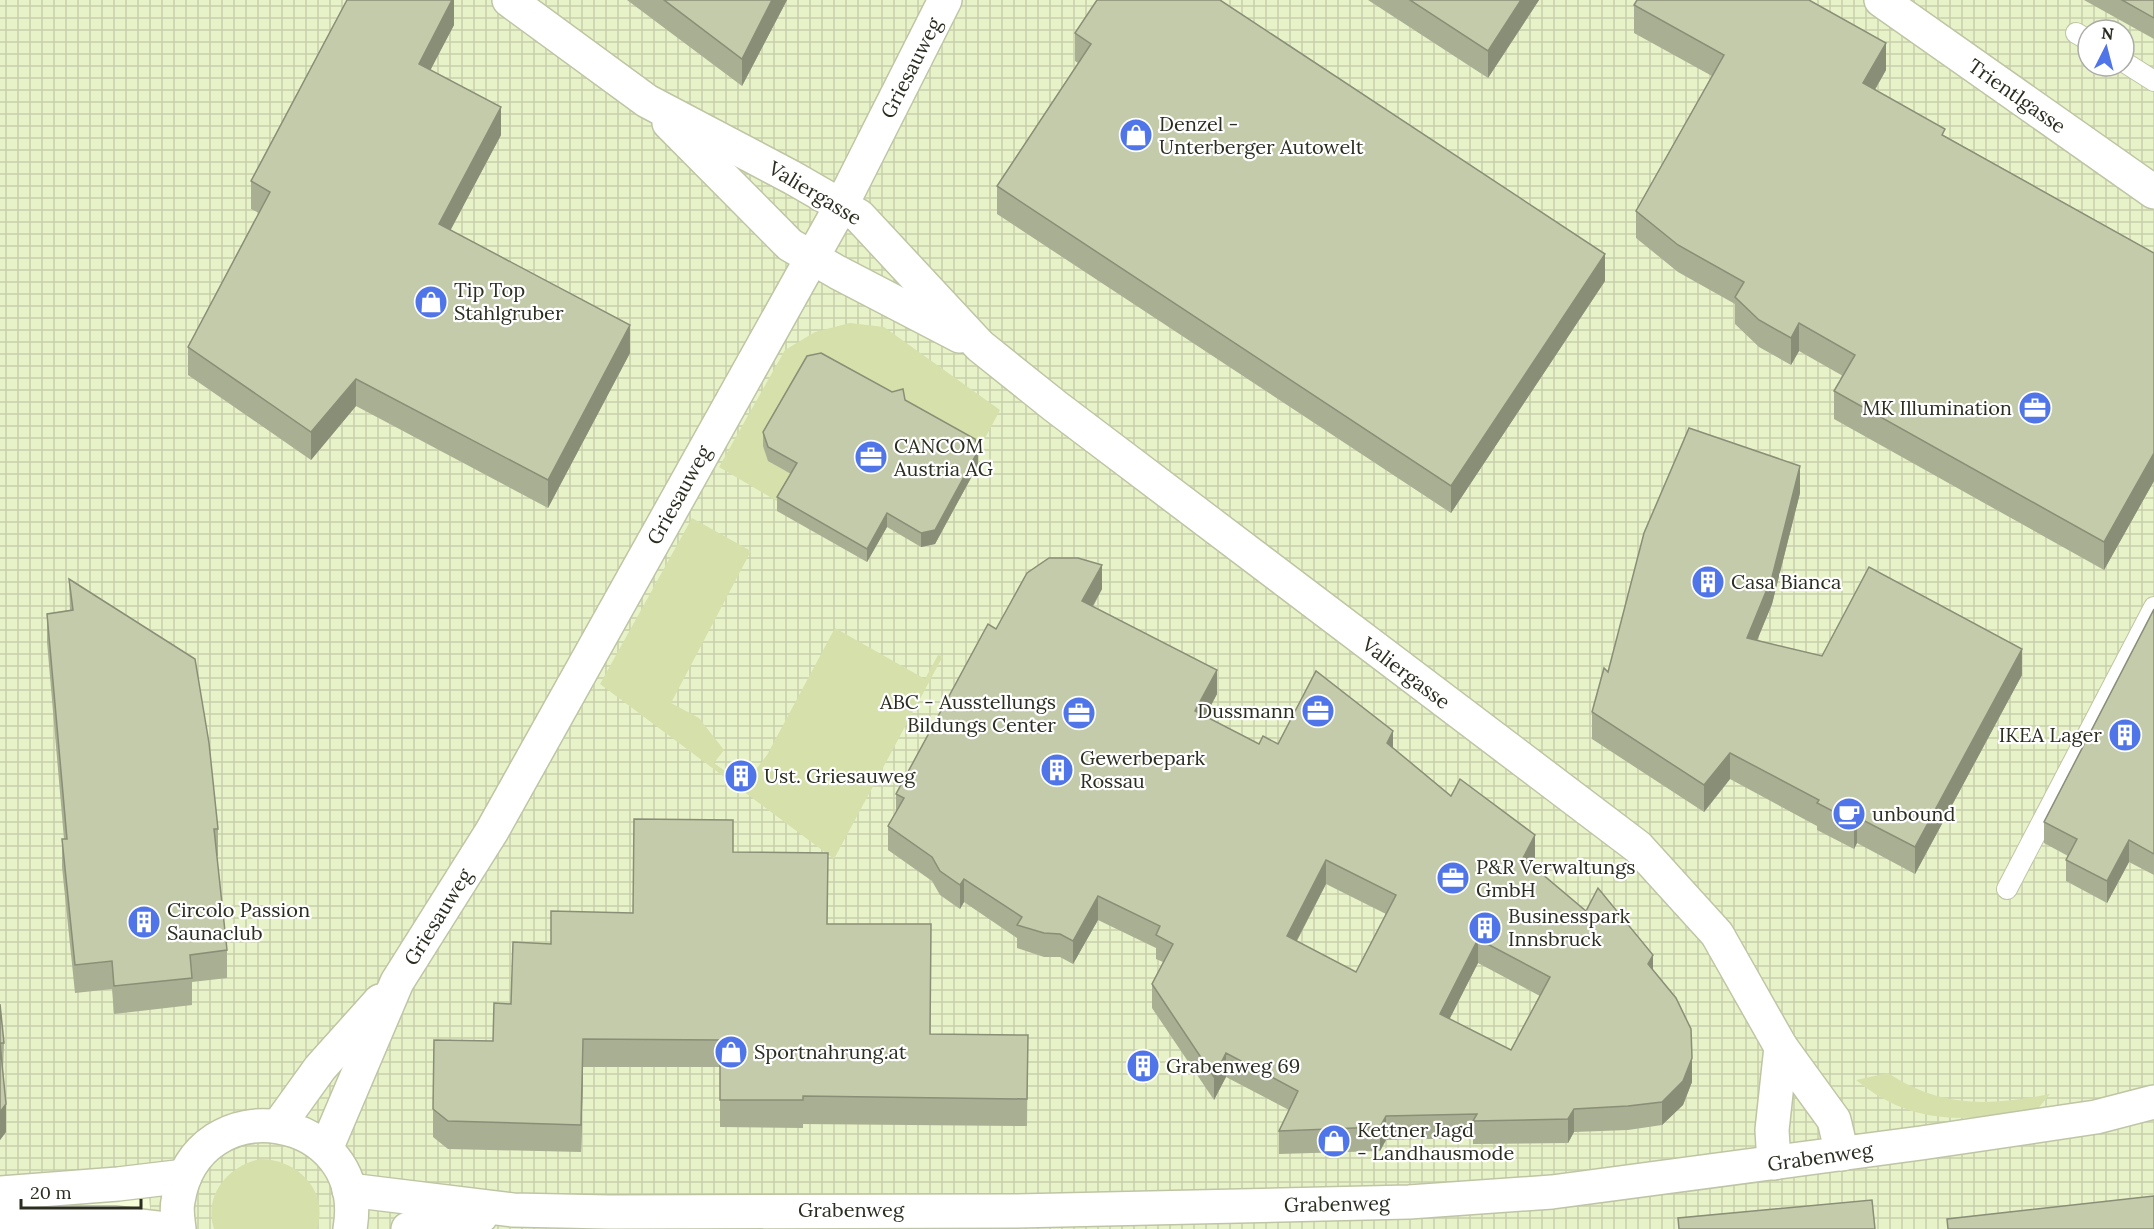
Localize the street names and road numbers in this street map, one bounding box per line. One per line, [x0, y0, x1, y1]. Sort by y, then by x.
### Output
street label: Griesauweg [875, 13, 947, 122]
street label: Trientlgasse [1964, 53, 2071, 138]
street label: Valiergasse [763, 155, 866, 230]
street label: Griesauweg [641, 440, 716, 549]
street label: Valiergasse [1356, 631, 1456, 714]
street label: Griesauweg [398, 863, 478, 970]
street label: Grabenweg [1766, 1137, 1875, 1176]
street label: Grabenweg [1284, 1190, 1391, 1217]
street label: Grabenweg [798, 1197, 905, 1222]

